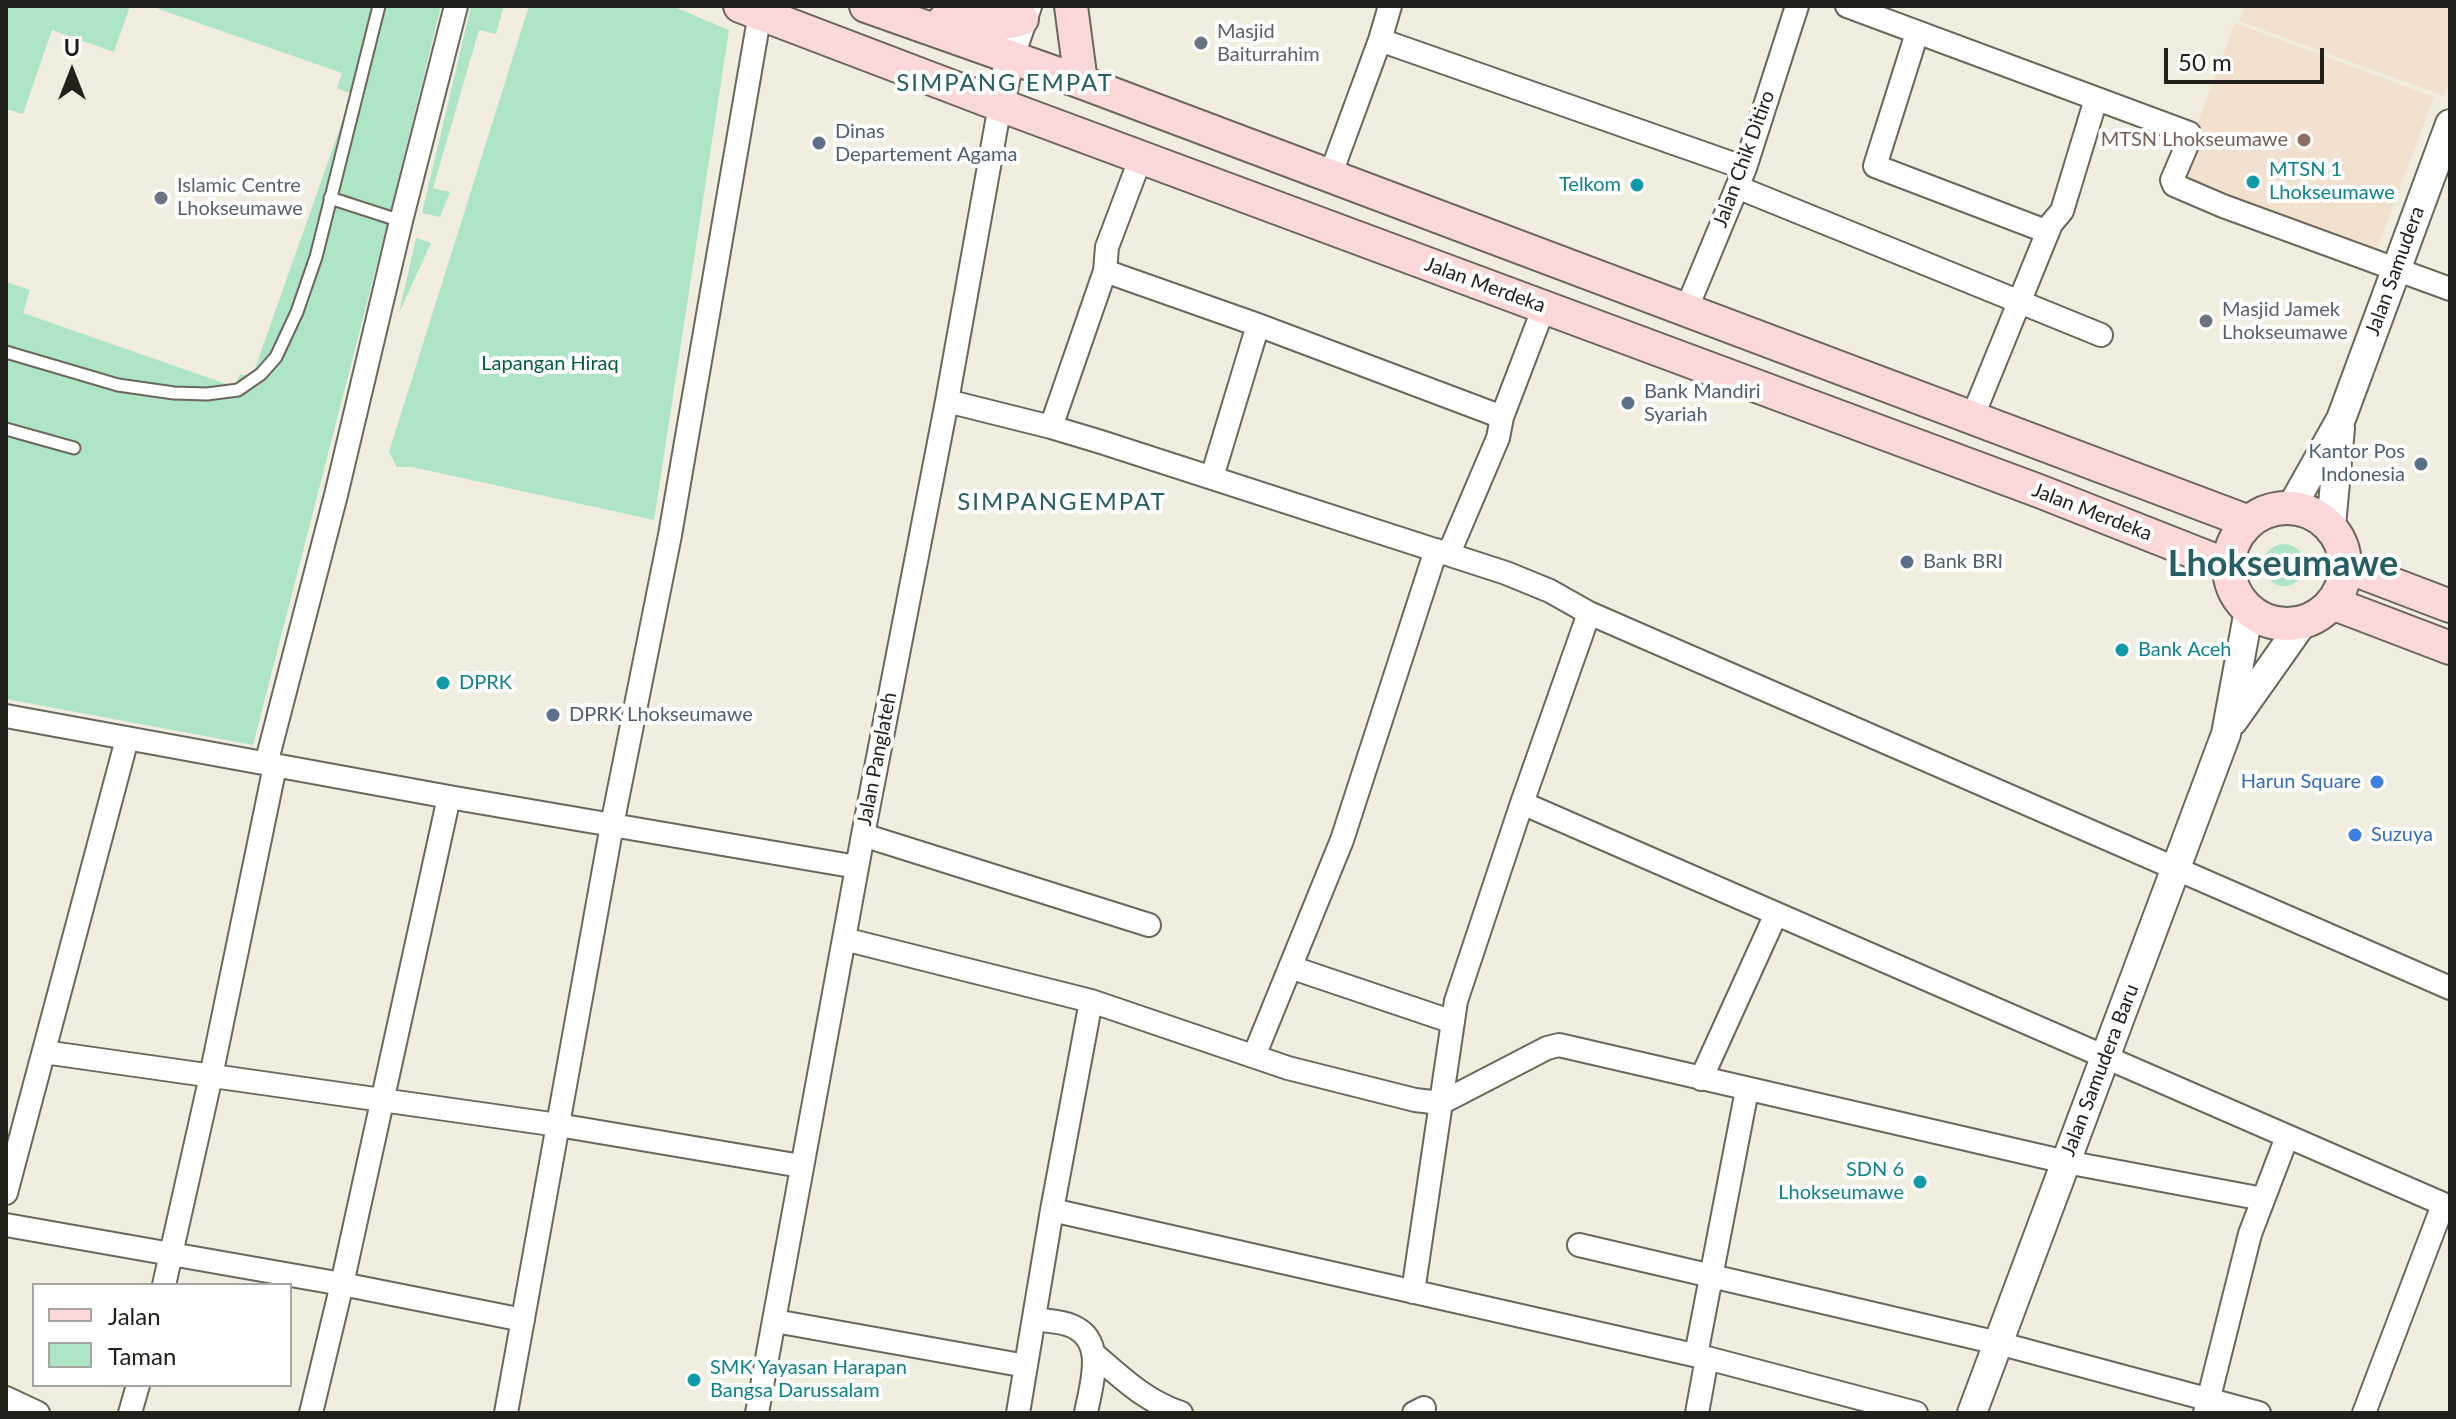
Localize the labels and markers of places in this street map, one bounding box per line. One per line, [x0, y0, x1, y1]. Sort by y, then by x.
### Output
place label: Masjid Baiturrahim [1217, 20, 1320, 67]
marker: Masjid Baiturrahim [1192, 34, 1210, 52]
place label: Dinas Departement Agama [835, 120, 1017, 167]
place label: MTSN Lhokseumawe [2101, 128, 2288, 152]
marker: MTSN Lhokseumawe [2295, 131, 2313, 149]
marker: Dinas Departement Agama [810, 134, 828, 152]
place label: MTSN 1 Lhokseumawe [2269, 158, 2395, 205]
place label: Telkom [1559, 173, 1621, 197]
marker: MTSN 1 Lhokseumawe [2244, 173, 2262, 191]
place label: Islamic Centre Lhokseumawe [177, 174, 303, 221]
marker: Telkom [1628, 176, 1646, 194]
marker: Islamic Centre Lhokseumawe [152, 189, 170, 207]
place label: Masjid Jamek Lhokseumawe [2222, 298, 2348, 345]
marker: Masjid Jamek Lhokseumawe [2197, 312, 2215, 330]
place label: Bank Mandiri Syariah [1644, 380, 1761, 427]
marker: Bank Mandiri Syariah [1619, 394, 1637, 412]
place label: Kantor Pos Indonesia [2309, 440, 2405, 487]
marker: Kantor Pos Indonesia [2412, 455, 2430, 473]
place label: Bank BRI [1923, 550, 2003, 574]
marker: Bank BRI [1898, 553, 1916, 571]
place label: Bank Aceh [2138, 638, 2232, 662]
marker: Bank Aceh [2113, 641, 2131, 659]
place label: DPRK [459, 671, 512, 695]
marker: DPRK [434, 674, 452, 692]
place label: DPRK Lhokseumawe [569, 703, 753, 727]
marker: DPRK Lhokseumawe [544, 706, 562, 724]
place label: Harun Square [2241, 770, 2361, 794]
marker: Harun Square [2368, 773, 2386, 791]
place label: Suzuya [2371, 823, 2433, 847]
marker: Suzuya [2346, 826, 2364, 844]
place label: SDN 6 Lhokseumawe [1778, 1158, 1904, 1205]
marker: SDN 6 Lhokseumawe [1911, 1173, 1929, 1191]
place label: SMK Yayasan Harapan Bangsa Darussalam [710, 1356, 907, 1403]
marker: SMK Yayasan Harapan Bangsa Darussalam [685, 1371, 703, 1389]

